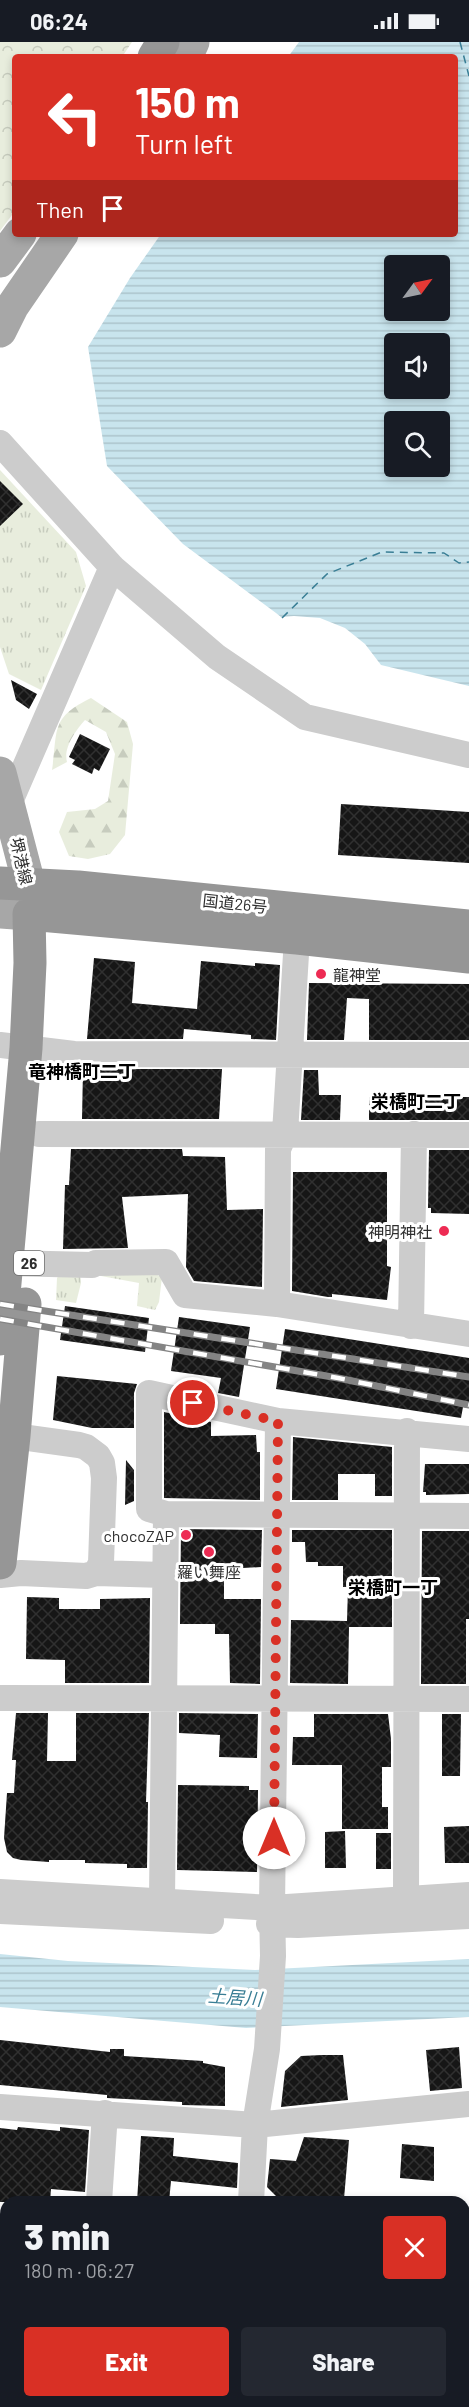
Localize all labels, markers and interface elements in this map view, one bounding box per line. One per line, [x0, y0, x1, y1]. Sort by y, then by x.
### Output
text: 06:24 [30, 8, 88, 34]
text: 150 m [135, 76, 240, 126]
icon: left [36, 78, 114, 156]
text: Turn left [135, 127, 233, 159]
icon: arrive [96, 192, 129, 225]
text: Then [36, 196, 84, 222]
north arrow [384, 255, 450, 321]
map controls [384, 255, 450, 477]
button: sound [384, 333, 450, 399]
button: search [384, 411, 450, 477]
street label: 堺港線 [7, 835, 37, 887]
street label: 国道26号 [202, 890, 268, 916]
place label: 龍神堂 [333, 965, 381, 984]
marker: 龍神堂 [314, 967, 328, 981]
district label: 竜神橋町二丁 [28, 1060, 136, 1082]
district label: 栄橋町二丁 [371, 1090, 461, 1112]
place label: 神明神社 [368, 1222, 432, 1241]
marker: 神明神社 [437, 1224, 451, 1238]
road number: 26 [14, 1251, 44, 1275]
pin [167, 1377, 218, 1428]
icon: arrive [176, 1386, 209, 1419]
place label: chocoZAP [103, 1526, 174, 1545]
marker: chocoZAP [179, 1528, 193, 1542]
marker: 羅い舞座 [202, 1545, 216, 1559]
place label: 羅い舞座 [177, 1562, 241, 1581]
district label: 栄橋町一丁 [348, 1576, 438, 1598]
position arrow [242, 1806, 306, 1870]
water label: 土居川 [207, 1984, 265, 2010]
text: 3 min [24, 2214, 110, 2257]
button: close [383, 2216, 446, 2279]
text: 180 m · 06:27 [24, 2258, 134, 2282]
button: Exit [24, 2327, 229, 2396]
button: Share [241, 2327, 446, 2396]

